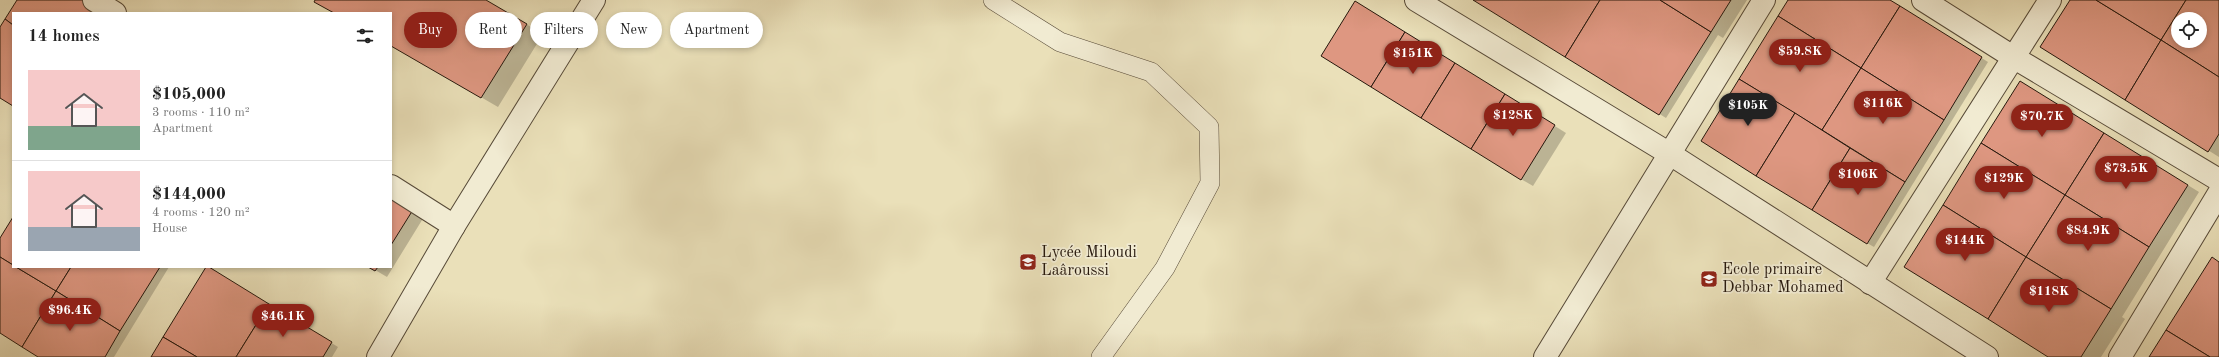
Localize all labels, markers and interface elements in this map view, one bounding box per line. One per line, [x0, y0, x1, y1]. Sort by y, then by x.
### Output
chip: Buy [404, 12, 457, 48]
chip: Rent [465, 12, 522, 48]
chip: Filters [530, 12, 598, 48]
chip: New [606, 12, 662, 48]
chip: Apartment [670, 12, 763, 48]
map controls [2171, 12, 2207, 48]
button: locate [2171, 12, 2207, 48]
icon: filters [354, 25, 376, 47]
text: 14 homes [28, 28, 100, 45]
pin: $59.8K [1767, 39, 1833, 73]
pin: $151K [1385, 41, 1441, 75]
text: $59.8K [1778, 45, 1822, 58]
text: $151K [1393, 47, 1433, 60]
icon: home [60, 86, 108, 134]
text: $105,000 [152, 86, 226, 103]
pin: $116K [1855, 91, 1911, 125]
pin: $105K [1720, 93, 1776, 127]
text: $116K [1863, 97, 1903, 110]
text: $105K [1728, 99, 1768, 112]
pin: $128K [1485, 103, 1541, 137]
pin: $70.7K [2009, 104, 2075, 138]
text: 3 rooms · 110 m² [152, 106, 250, 119]
text: $128K [1493, 109, 1533, 122]
text: $70.7K [2020, 110, 2064, 123]
text: Apartment [152, 122, 213, 135]
pin: $73.5K [2093, 156, 2159, 190]
pin: $106K [1830, 162, 1886, 196]
text: $73.5K [2104, 162, 2148, 175]
pin: $129K [1976, 166, 2032, 200]
text: $106K [1838, 168, 1878, 181]
text: $129K [1984, 172, 2024, 185]
text: $144,000 [152, 186, 226, 203]
icon: home [60, 187, 108, 235]
text: 4 rooms · 120 m² [152, 206, 250, 219]
pin: $84.9K [2055, 218, 2121, 252]
text: House [152, 222, 187, 235]
text: $84.9K [2066, 224, 2110, 237]
pin: $144K [1937, 228, 1993, 262]
text: $144K [1945, 234, 1985, 247]
place label: Lycée Miloudi Laâroussi [1041, 245, 1137, 279]
school or university icon: Lycée Miloudi Laâroussi [1018, 252, 1038, 272]
place label: Ecole primaire Debbar Mohamed [1722, 262, 1844, 296]
school or university icon: Ecole primaire Debbar Mohamed [1699, 269, 1719, 289]
pin: $118K [2021, 279, 2077, 313]
text: $118K [2029, 285, 2069, 298]
pin: $96.4K [37, 298, 103, 332]
text: $96.4K [48, 304, 92, 317]
pin: $46.1K [250, 304, 316, 338]
text: $46.1K [261, 310, 305, 323]

